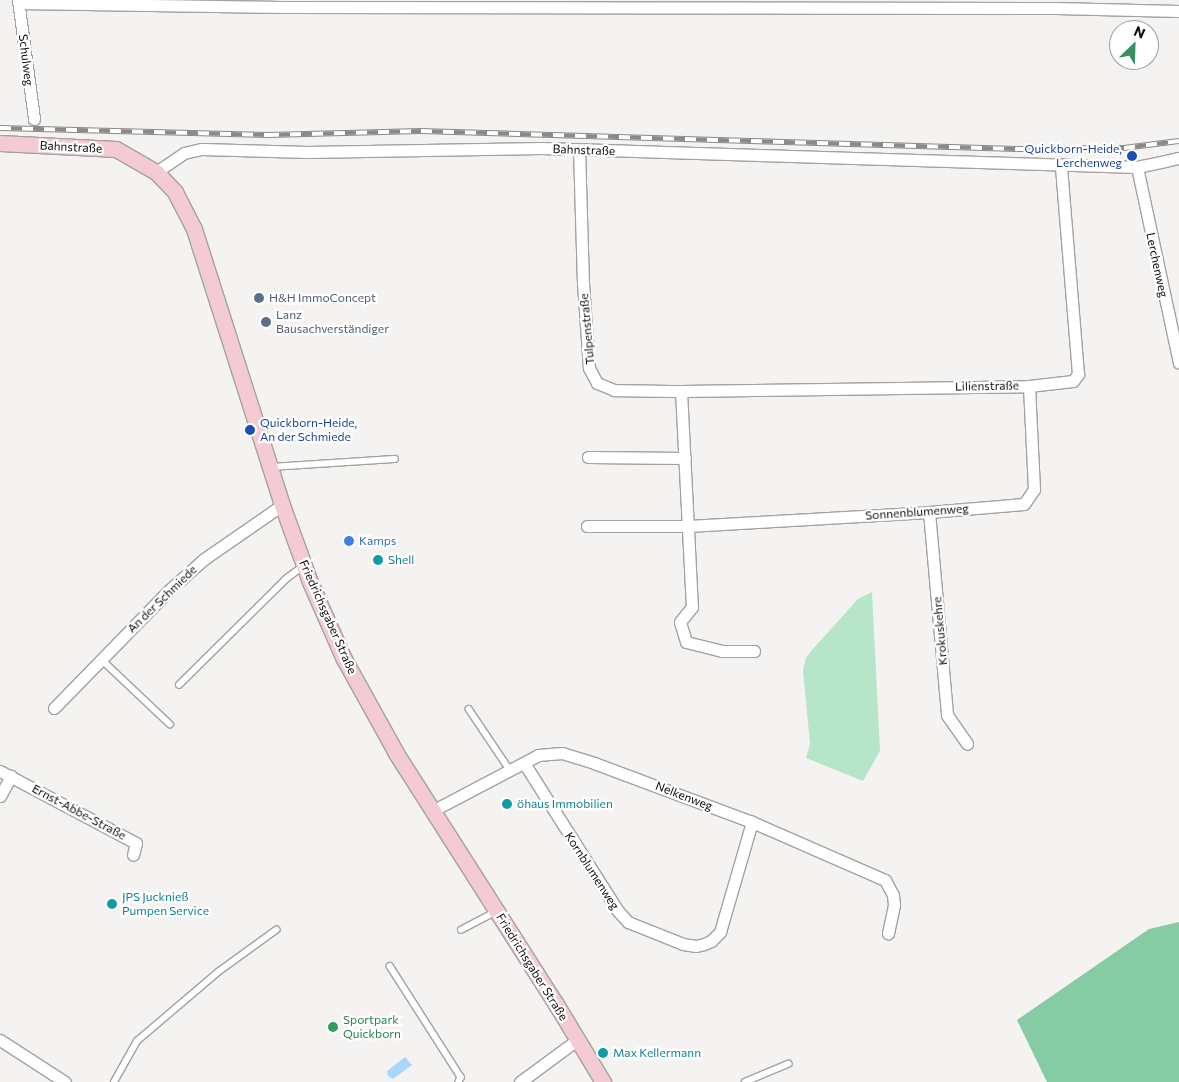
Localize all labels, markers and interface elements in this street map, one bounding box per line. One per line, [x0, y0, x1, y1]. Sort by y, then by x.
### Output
north arrow [1109, 20, 1159, 70]
text: N [1132, 22, 1148, 42]
street label: Schulweg [16, 33, 36, 87]
street label: Bahnstraße [39, 138, 103, 156]
street label: Bahnstraße [552, 142, 616, 158]
place label: Quickborn-Heide, Lerchenweg [1025, 142, 1122, 170]
marker: Quickborn-Heide, Lerchenweg [1126, 150, 1138, 162]
street label: Lerchenweg [1143, 231, 1171, 299]
place label: H&H ImmoConcept [269, 291, 376, 305]
marker: H&H ImmoConcept [253, 292, 265, 304]
street label: Tulpenstraße [577, 293, 597, 365]
place label: Lanz Bausachverständiger [276, 308, 389, 336]
marker: Lanz Bausachverständiger [260, 316, 272, 328]
street label: Lilienstraße [955, 378, 1019, 394]
place label: Quickborn-Heide, An der Schmiede [260, 416, 357, 444]
marker: Quickborn-Heide, An der Schmiede [244, 424, 256, 436]
street label: Sonnenblumenweg [865, 501, 969, 523]
place label: Kamps [359, 534, 396, 548]
marker: Kamps [343, 535, 355, 547]
place label: Shell [388, 553, 414, 567]
marker: Shell [372, 554, 384, 566]
street label: Friedrichsgaber Straße [296, 558, 360, 676]
street label: An der Schmiede [124, 562, 200, 636]
street label: Krokuskehre [930, 596, 950, 666]
street label: Nelkenweg [653, 779, 715, 813]
street label: Ernst-Abbe-Straße [30, 781, 128, 843]
place label: öhaus Immobilien [517, 797, 613, 811]
marker: öhaus Immobilien [501, 798, 513, 810]
street label: Kornblumenweg [562, 830, 622, 912]
place label: JPS Jucknieß Pumpen Service [122, 890, 209, 918]
marker: JPS Jucknieß Pumpen Service [106, 898, 118, 910]
street label: Friedrichsgaber Straße [493, 911, 571, 1023]
place label: Sportpark Quickborn [343, 1013, 401, 1041]
marker: Sportpark Quickborn [327, 1021, 339, 1033]
place label: Max Kellermann [613, 1046, 701, 1060]
marker: Max Kellermann [597, 1047, 609, 1059]

